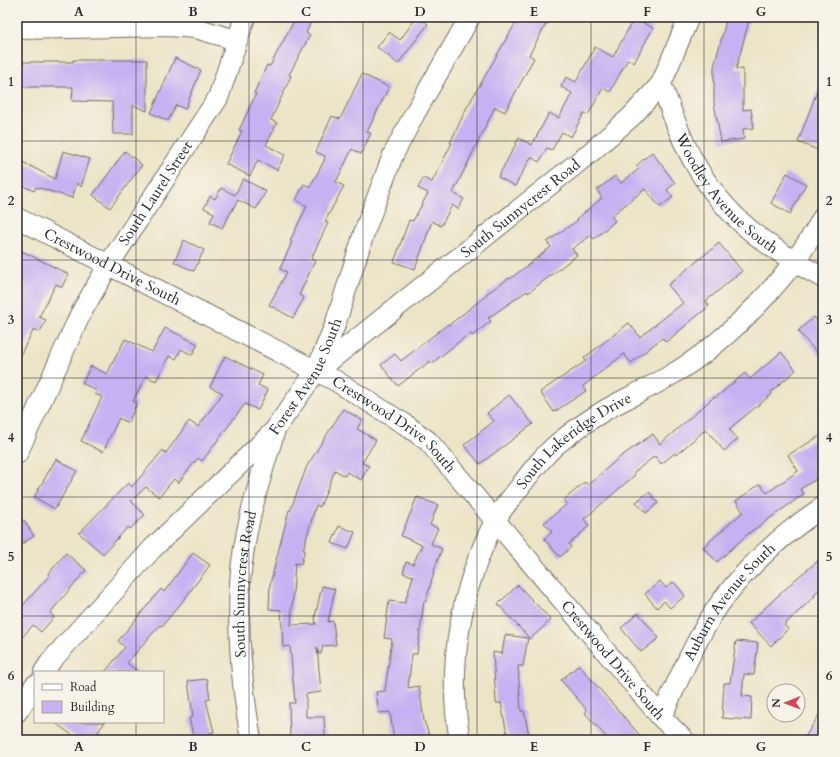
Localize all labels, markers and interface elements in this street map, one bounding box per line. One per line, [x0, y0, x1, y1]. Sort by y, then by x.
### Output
text: A [74, 3, 84, 21]
text: B [188, 3, 198, 21]
text: C [301, 3, 311, 21]
text: D [414, 3, 426, 21]
text: E [530, 3, 538, 21]
text: F [643, 3, 651, 21]
text: G [756, 3, 767, 21]
text: 1 [8, 73, 14, 91]
text: 1 [826, 73, 832, 91]
street label: Woodley Avenue South [671, 129, 783, 259]
street label: South Laurel Street [114, 137, 197, 249]
street label: South Sunnycrest Road [456, 155, 584, 262]
text: 2 [8, 192, 15, 210]
text: 2 [826, 192, 833, 210]
street label: Crestwood Drive South [41, 223, 185, 310]
text: 3 [8, 311, 15, 329]
text: 3 [826, 311, 833, 329]
street label: Forest Avenue South [264, 315, 347, 439]
street label: Crestwood Drive South [328, 371, 461, 477]
street label: South Lakeridge Drive [512, 388, 635, 493]
text: 4 [8, 429, 15, 447]
text: 4 [826, 429, 833, 447]
street label: South Sunnycrest Road [229, 509, 261, 658]
street label: Auburn Avenue South [679, 538, 780, 664]
text: 5 [8, 548, 14, 566]
text: 5 [826, 548, 832, 566]
street label: Crestwood Drive South [557, 596, 670, 725]
text: 6 [8, 667, 15, 685]
text: 6 [826, 667, 833, 685]
legend [34, 671, 164, 723]
text: Road [70, 679, 97, 695]
north arrow [766, 683, 806, 723]
text: N [769, 698, 784, 708]
text: Building [70, 699, 115, 715]
text: A [74, 738, 84, 756]
text: B [188, 738, 198, 756]
text: C [301, 738, 311, 756]
text: D [414, 738, 426, 756]
text: E [530, 738, 538, 756]
text: F [643, 738, 651, 756]
text: G [756, 738, 767, 756]

